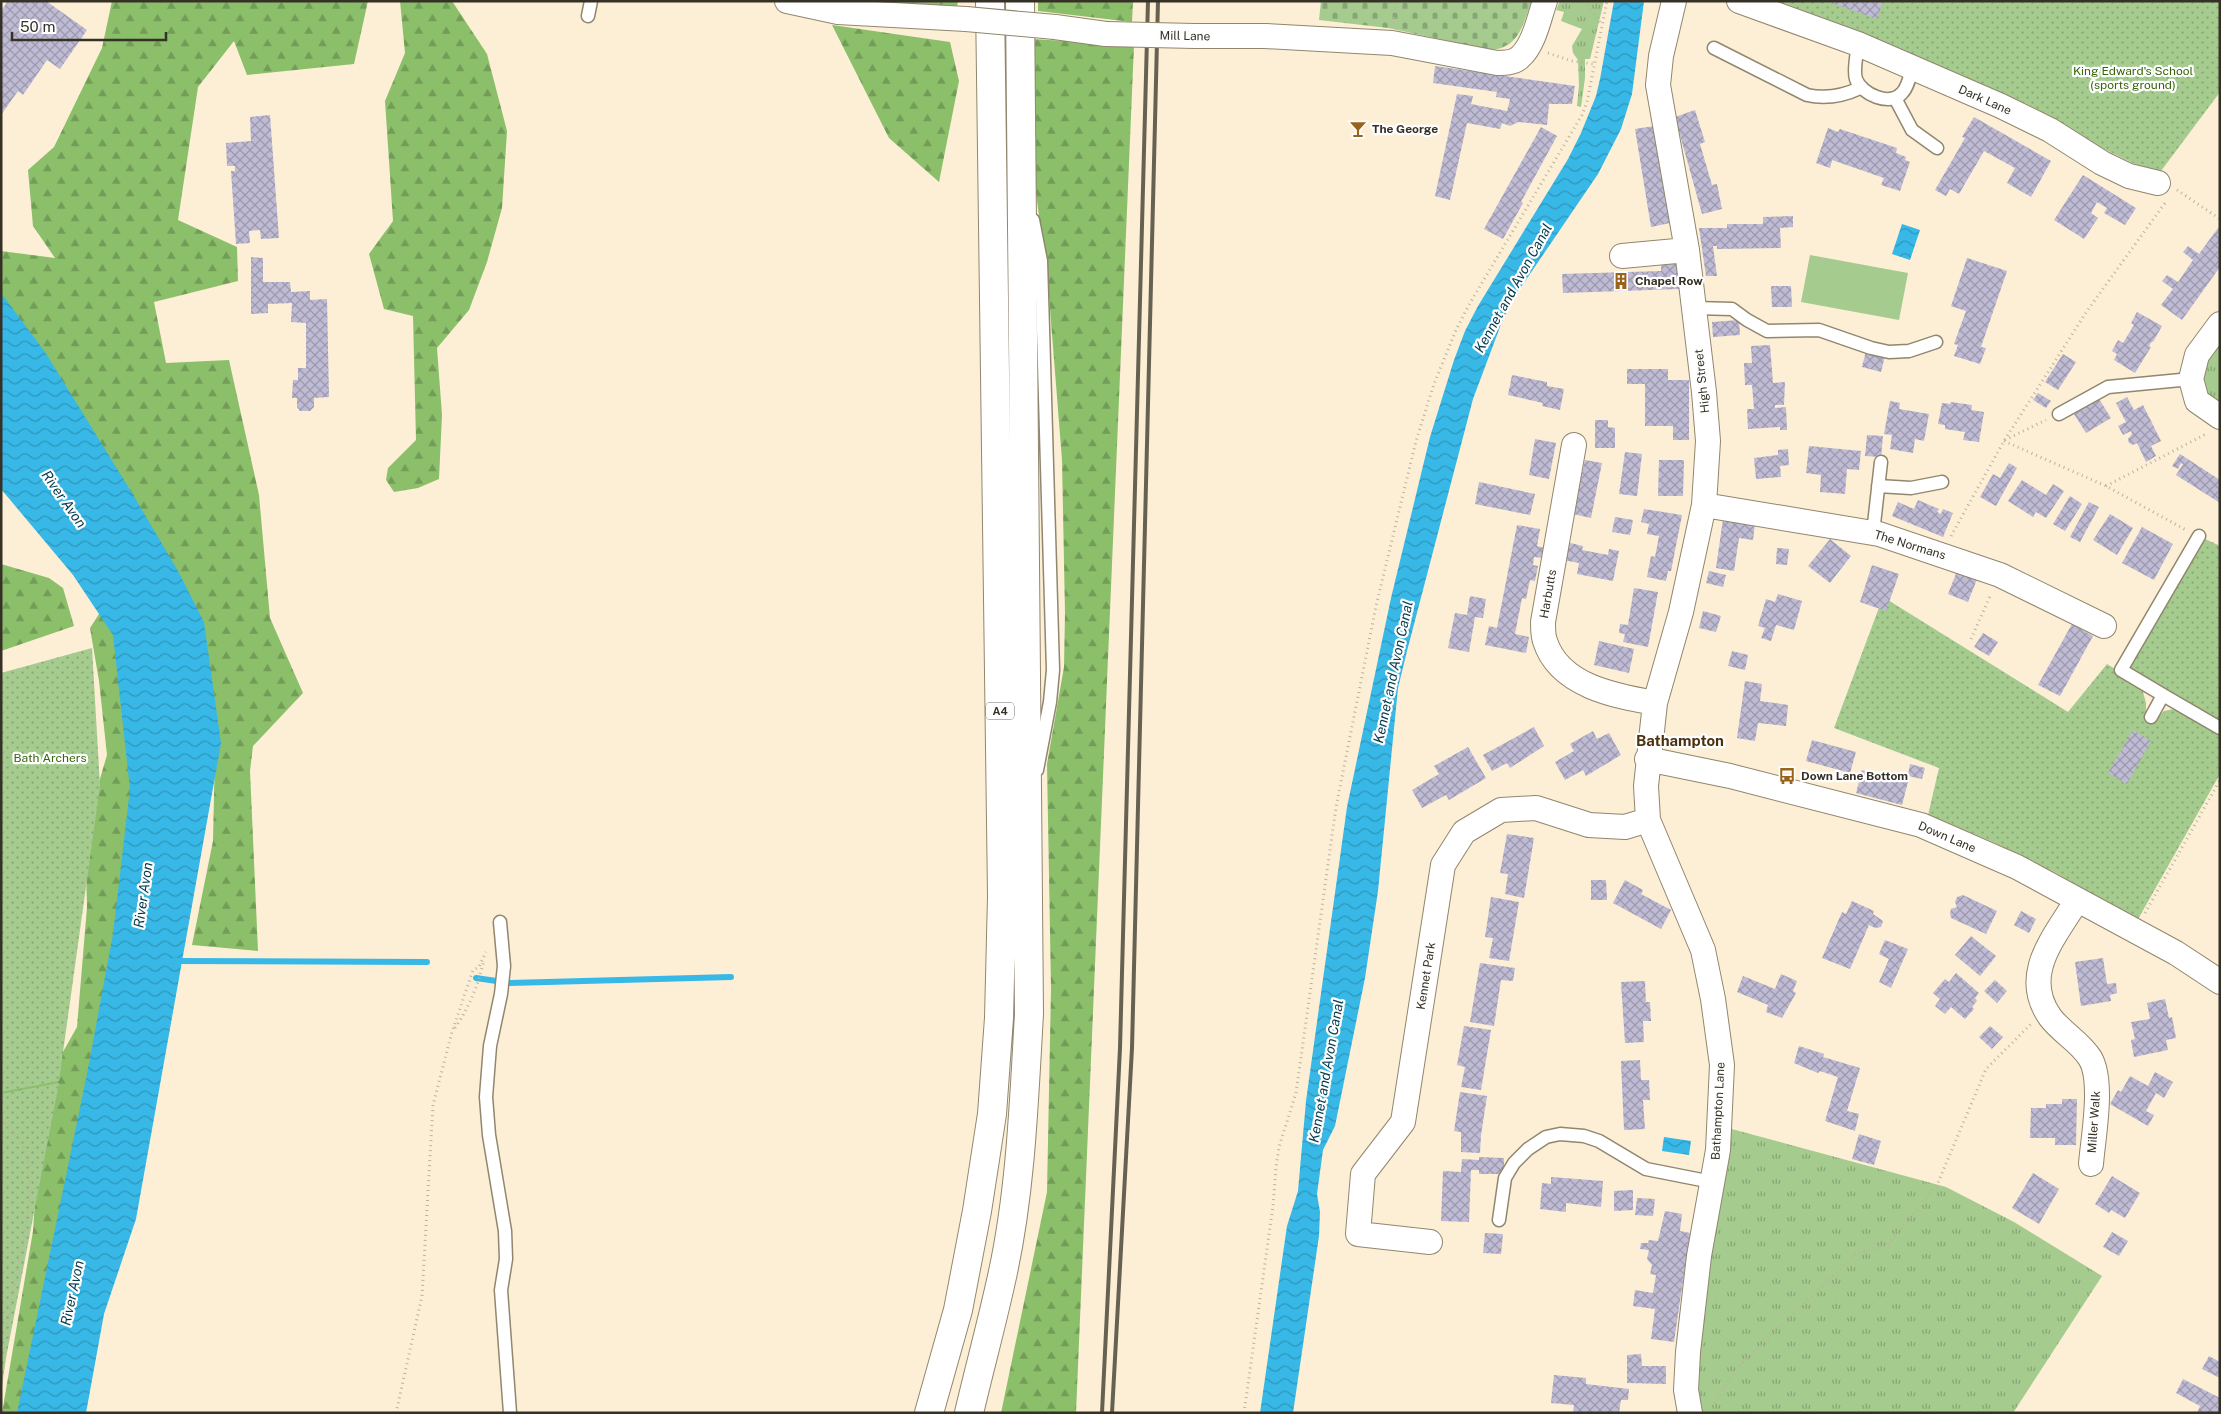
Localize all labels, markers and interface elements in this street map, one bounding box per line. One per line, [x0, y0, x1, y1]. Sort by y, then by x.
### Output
scale bar [12, 10, 166, 42]
text: 50 m [20, 18, 55, 35]
street label: Mill Lane [1159, 29, 1211, 43]
park label: King Edward's School (sports ground) [2073, 64, 2193, 92]
street label: Dark Lane [1956, 82, 2014, 118]
bar icon: The George [1348, 119, 1368, 139]
place label: The George [1372, 122, 1438, 136]
water label: Kennet and Avon Canal [1471, 221, 1555, 355]
building icon: Chapel Row [1611, 271, 1631, 291]
place label: Chapel Row [1635, 274, 1703, 288]
street label: High Street [1692, 348, 1712, 414]
water label: River Avon [38, 467, 90, 531]
street label: The Normans [1873, 527, 1947, 563]
street label: Harbutts [1537, 568, 1559, 620]
water label: Kennet and Avon Canal [1370, 599, 1416, 745]
road number: A4 [986, 702, 1014, 719]
district label: Bathampton [1636, 732, 1724, 749]
park label: Bath Archers [14, 751, 86, 765]
bus stop icon: Down Lane Bottom [1777, 766, 1797, 786]
place label: Down Lane Bottom [1801, 769, 1908, 783]
street label: Down Lane [1916, 819, 1978, 855]
water label: River Avon [130, 861, 156, 929]
street label: Kennet Park [1414, 941, 1438, 1011]
water label: Kennet and Avon Canal [1306, 998, 1346, 1144]
street label: Bathampton Lane [1708, 1061, 1728, 1160]
street label: Miller Walk [2085, 1090, 2103, 1154]
water label: River Avon [57, 1259, 87, 1327]

